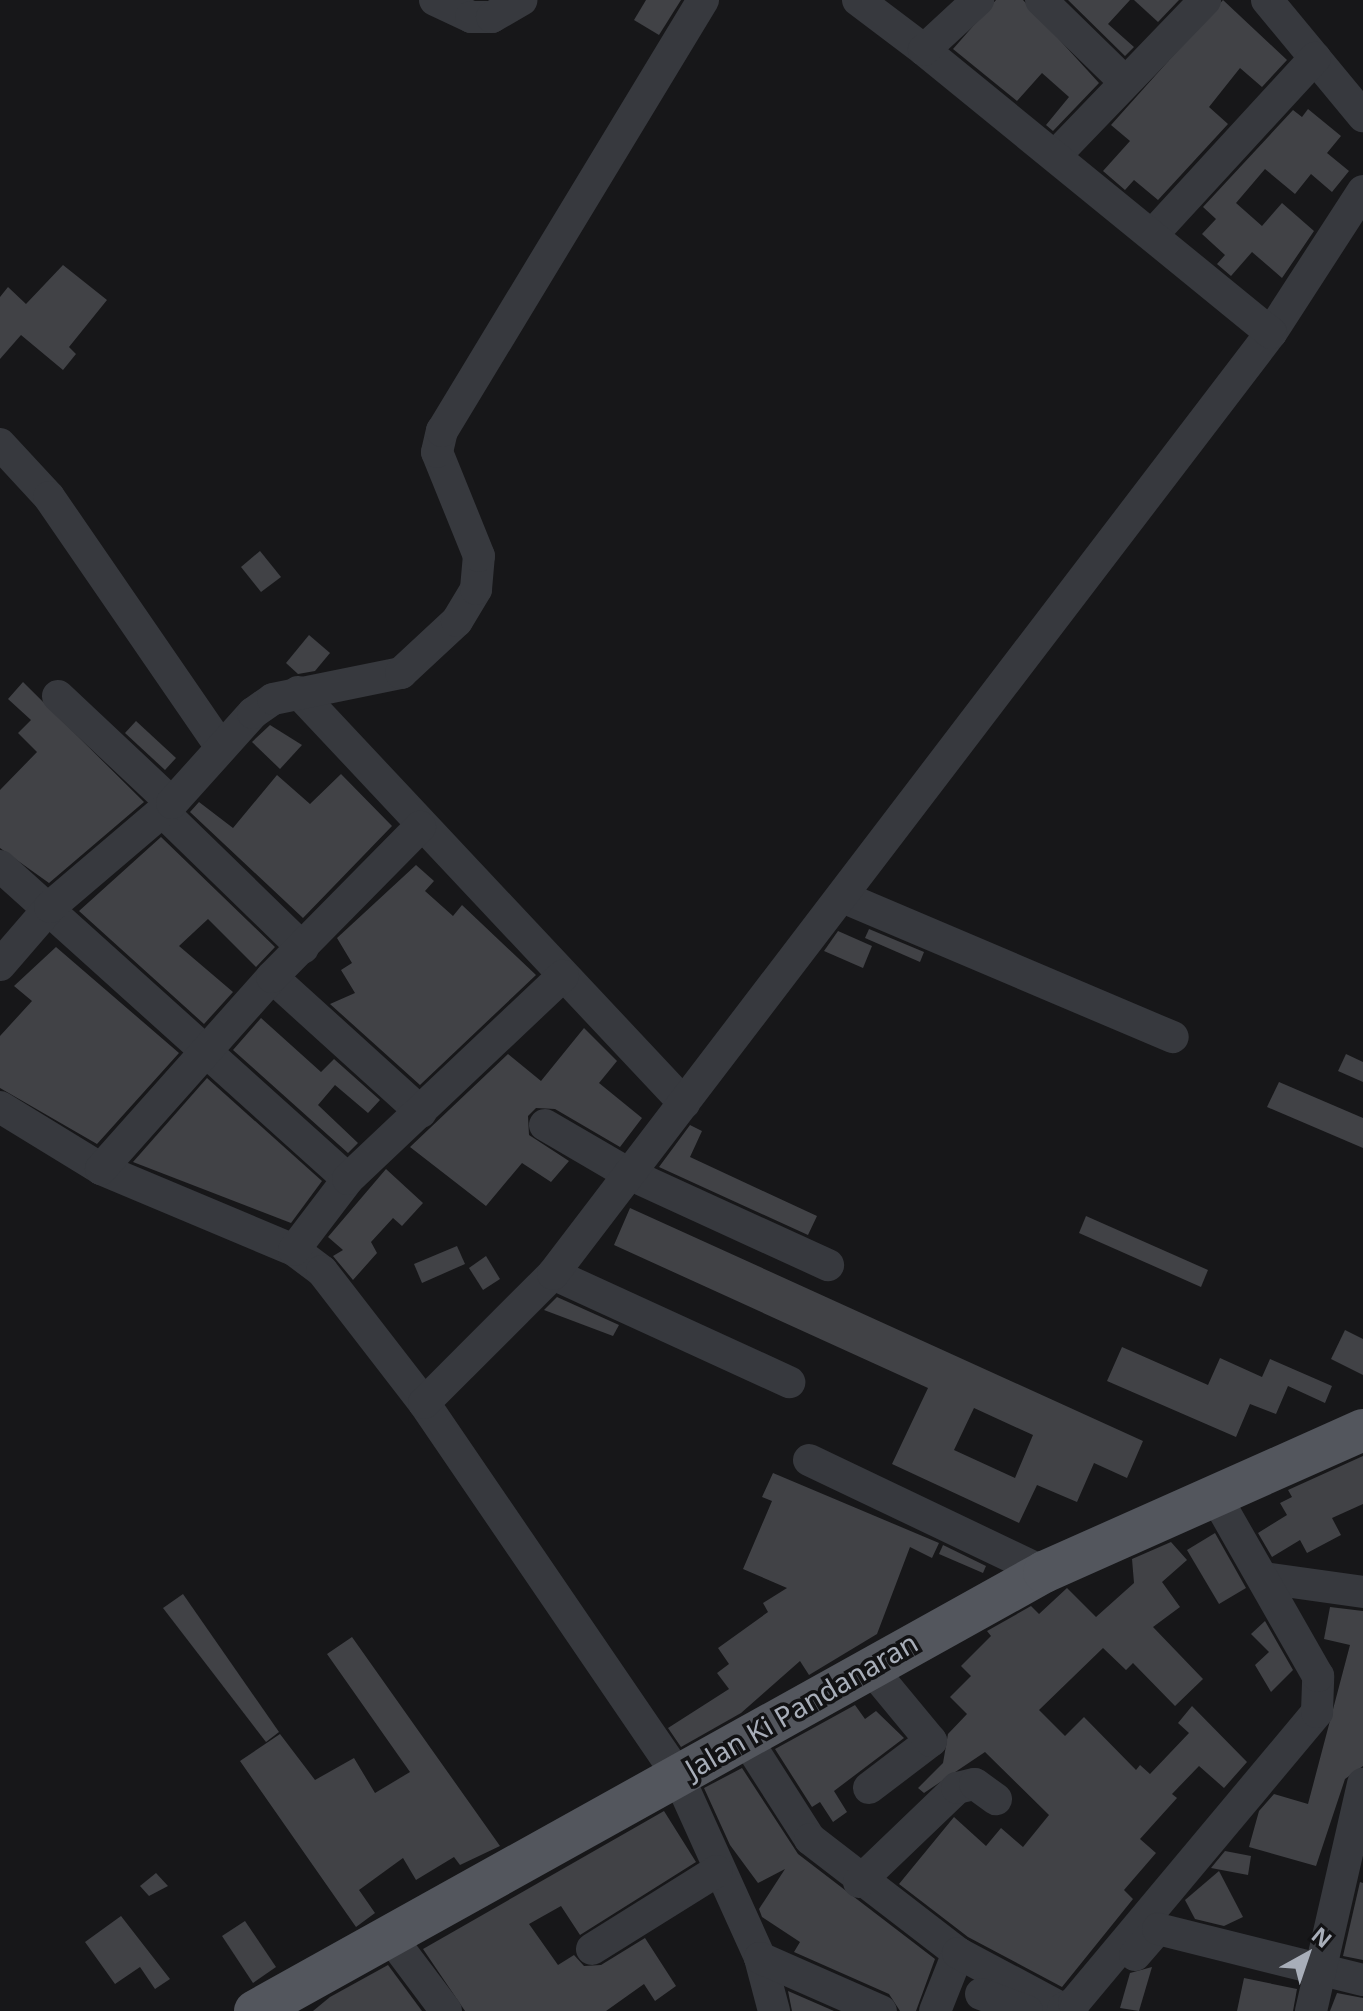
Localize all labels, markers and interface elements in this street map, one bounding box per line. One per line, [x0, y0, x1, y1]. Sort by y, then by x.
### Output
street label: Jalan Ki Pandanaran [679, 1625, 923, 1785]
north arrow [1267, 1915, 1347, 1995]
text: N [1306, 1919, 1339, 1954]

